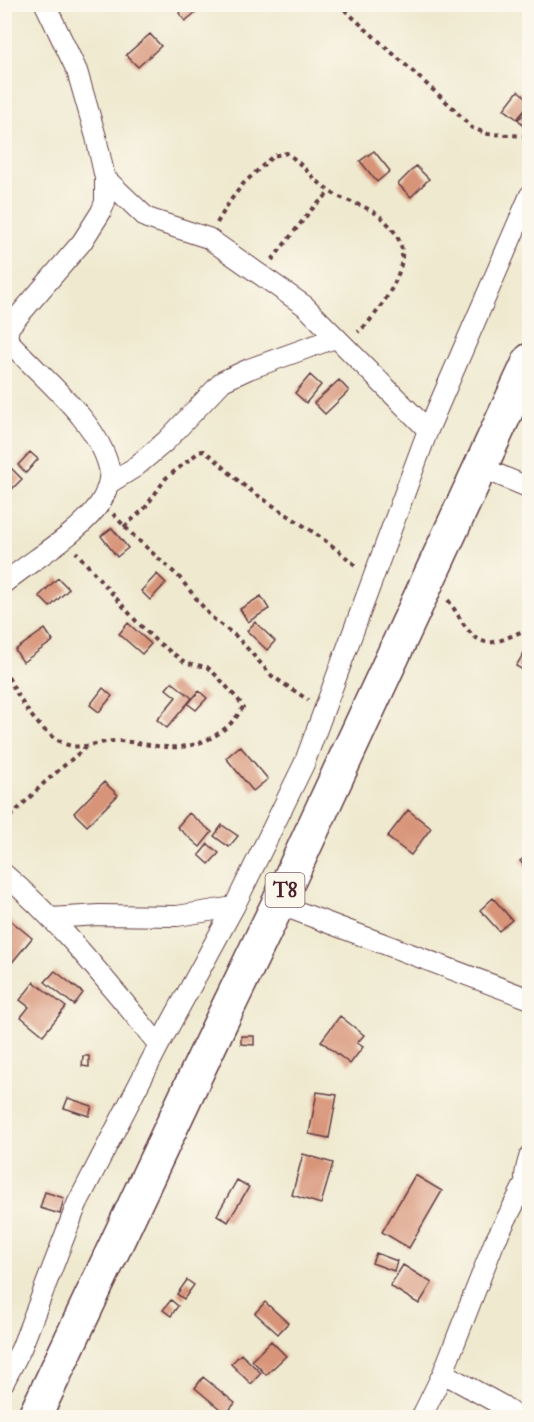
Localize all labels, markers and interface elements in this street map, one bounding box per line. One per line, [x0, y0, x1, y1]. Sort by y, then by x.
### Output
road number: T8 [266, 873, 304, 907]

